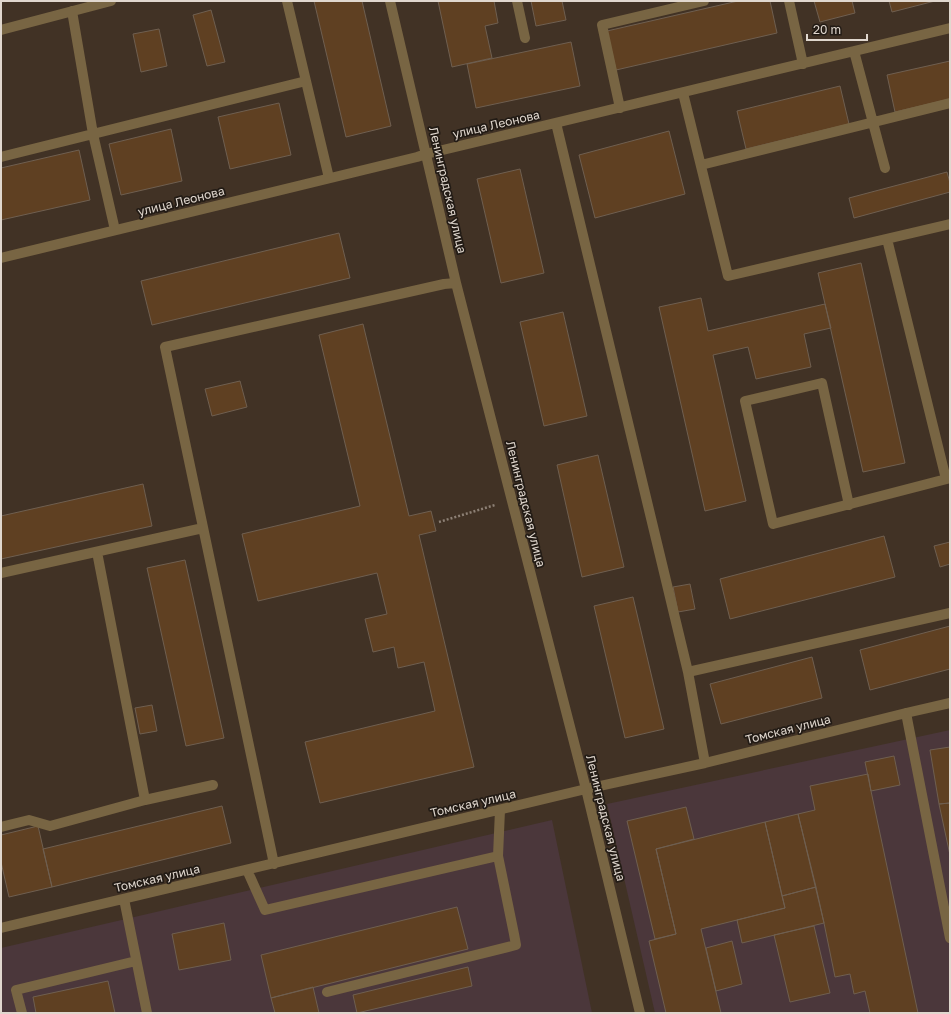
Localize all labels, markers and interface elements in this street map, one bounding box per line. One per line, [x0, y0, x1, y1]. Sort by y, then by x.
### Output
scale bar [807, 16, 867, 42]
text: 20 m [813, 22, 841, 37]
street label: улица Леонова [451, 107, 541, 141]
street label: Ленинградская улица [426, 125, 470, 255]
street label: улица Леонова [136, 183, 226, 219]
street label: Ленинградская улица [503, 439, 549, 569]
street label: Томская улица [744, 711, 832, 747]
street label: Ленинградская улица [583, 753, 629, 883]
street label: Томская улица [429, 786, 517, 820]
street label: Томская улица [113, 861, 201, 895]

